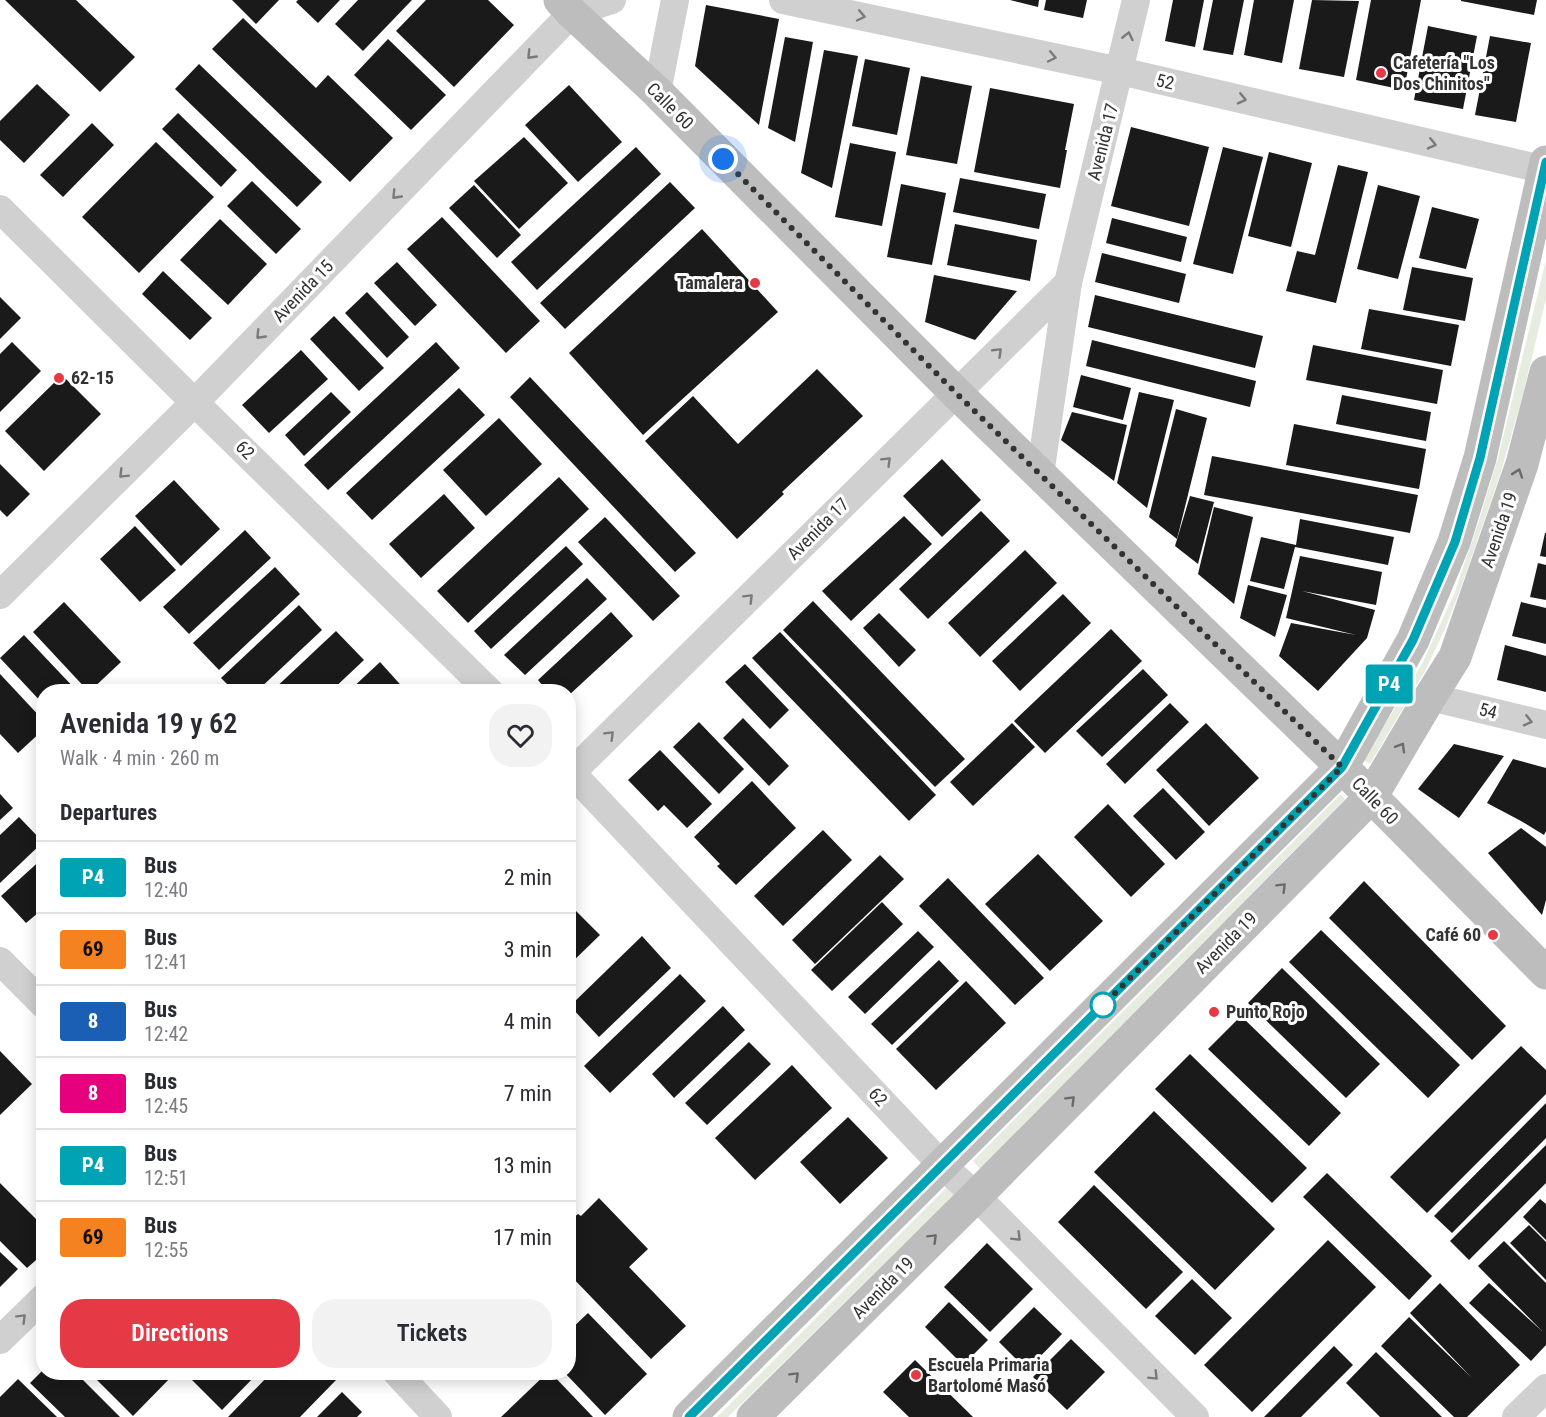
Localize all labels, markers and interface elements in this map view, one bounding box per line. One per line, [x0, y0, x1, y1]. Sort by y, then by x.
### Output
one-way arrow [856, 9, 866, 22]
one-way arrow [1121, 31, 1134, 41]
one-way arrow [528, 48, 539, 59]
one-way arrow [1047, 50, 1057, 63]
place label: Cafetería "Los Dos Chinitos" [1393, 52, 1495, 94]
marker: Cafetería "Los Dos Chinitos" [1374, 66, 1388, 80]
street label: 52 [1154, 69, 1176, 94]
street label: Calle 60 [643, 78, 698, 133]
one-way arrow [1237, 92, 1247, 105]
street label: Avenida 17 [1083, 101, 1122, 182]
one-way arrow [1427, 136, 1437, 149]
your location [708, 144, 738, 174]
one-way arrow [392, 188, 403, 199]
street label: Avenida 15 [268, 255, 337, 326]
place label: Tamalera [677, 272, 743, 293]
marker: Tamalera [748, 276, 762, 290]
one-way arrow [256, 329, 267, 339]
one-way arrow [991, 348, 1002, 359]
place label: 62-15 [71, 367, 114, 388]
marker: 62-15 [52, 371, 66, 385]
street label: 62 [232, 436, 259, 463]
one-way arrow [880, 457, 891, 468]
one-way arrow [119, 466, 130, 477]
one-way arrow [1511, 468, 1524, 479]
street label: Avenida 19 [1476, 489, 1521, 570]
street label: Avenida 17 [783, 493, 853, 564]
one-way arrow [742, 594, 752, 605]
line badge: P4 [1362, 664, 1416, 704]
text: P4 [1378, 672, 1400, 696]
street label: 54 [1477, 698, 1499, 723]
button: heart [489, 704, 552, 767]
text: Avenida 19 y 62 [60, 707, 237, 740]
one-way arrow [1522, 713, 1532, 726]
one-way arrow [603, 732, 614, 743]
one-way arrow [1393, 743, 1405, 753]
text: Walk · 4 min · 260 m [60, 746, 219, 770]
street label: Calle 60 [1348, 773, 1403, 829]
text: Departures [60, 800, 157, 825]
text: Bus [144, 853, 177, 878]
text: P4 [82, 865, 104, 889]
text: 2 min [504, 865, 552, 890]
text: 12:40 [144, 878, 188, 902]
one-way arrow [1274, 883, 1285, 894]
street label: Avenida 19 [1191, 908, 1261, 978]
place label: Café 60 [1426, 924, 1481, 945]
text: Bus [144, 925, 177, 950]
marker: Café 60 [1486, 928, 1500, 942]
text: 69 [82, 937, 104, 961]
text: 3 min [504, 937, 552, 962]
text: 12:41 [144, 950, 188, 974]
unlabelled marker [1090, 992, 1116, 1018]
text: Bus [144, 997, 177, 1022]
place label: Punto Rojo [1226, 1001, 1305, 1022]
marker: Punto Rojo [1207, 1005, 1221, 1019]
text: 8 [88, 1009, 98, 1033]
text: 4 min [504, 1009, 552, 1034]
text: 12:42 [144, 1022, 188, 1046]
text: Bus [144, 1069, 177, 1094]
text: 8 [88, 1081, 98, 1105]
text: 7 min [504, 1081, 552, 1106]
street label: 62 [865, 1083, 892, 1110]
text: 12:45 [144, 1094, 188, 1118]
one-way arrow [1063, 1096, 1074, 1107]
text: Bus [144, 1141, 177, 1166]
text: P4 [82, 1153, 104, 1177]
text: 13 min [493, 1153, 552, 1178]
text: 12:51 [144, 1166, 188, 1190]
text: Bus [144, 1213, 177, 1238]
text: 69 [82, 1225, 104, 1249]
text: 17 min [493, 1225, 552, 1250]
one-way arrow [1009, 1230, 1020, 1241]
one-way arrow [926, 1235, 937, 1246]
text: 12:55 [144, 1238, 188, 1262]
street label: Avenida 19 [848, 1253, 918, 1323]
button: Directions [60, 1299, 300, 1368]
button: Tickets [312, 1299, 552, 1368]
one-way arrow [14, 1315, 25, 1326]
place label: Escuela Primaria Bartolomé Masó [928, 1354, 1049, 1396]
marker: Escuela Primaria Bartolomé Masó [909, 1368, 923, 1382]
one-way arrow [1147, 1368, 1158, 1379]
one-way arrow [787, 1372, 798, 1383]

